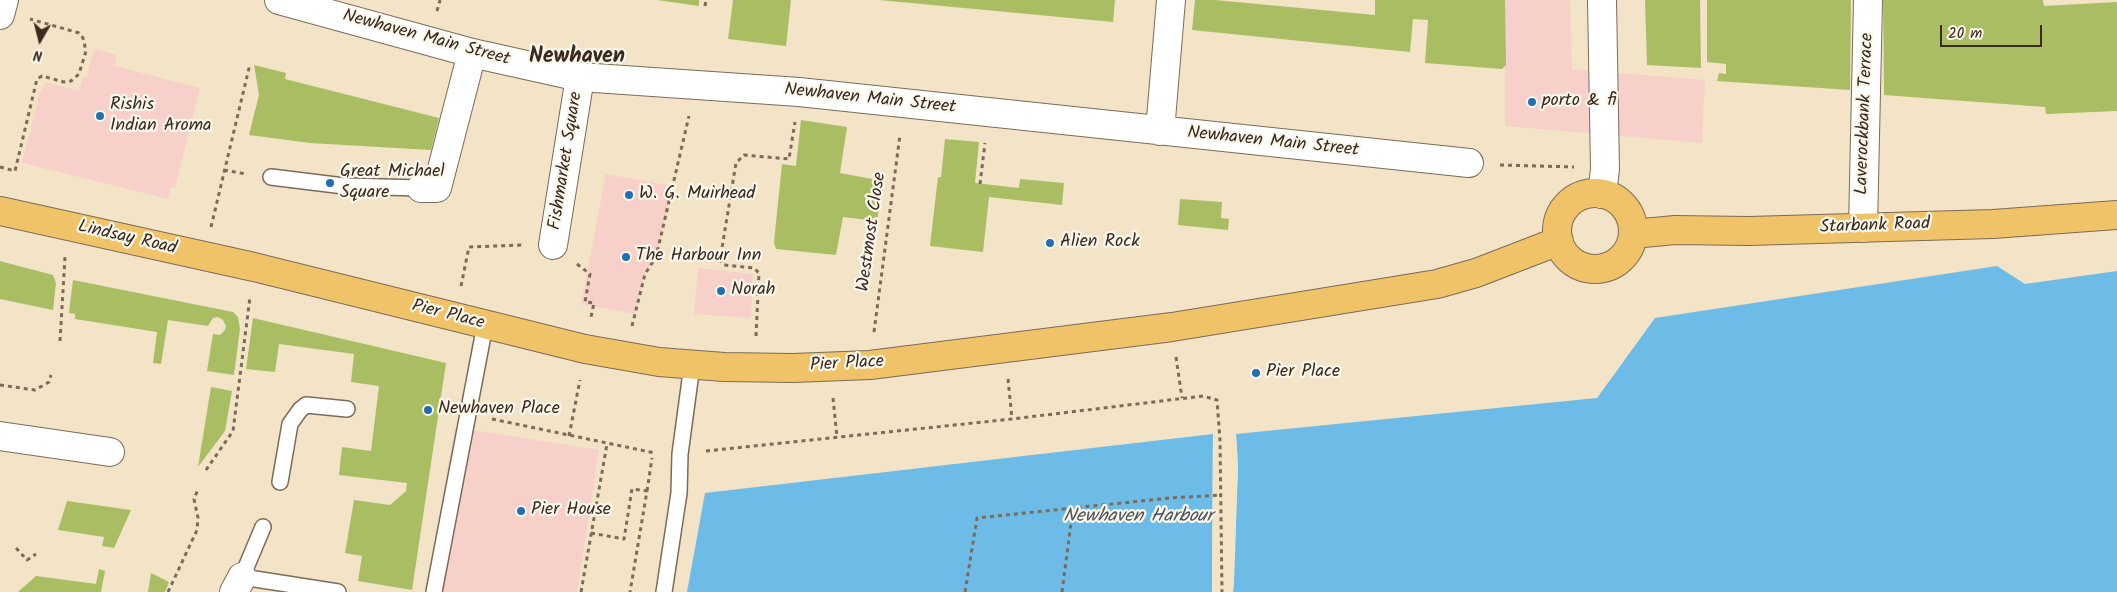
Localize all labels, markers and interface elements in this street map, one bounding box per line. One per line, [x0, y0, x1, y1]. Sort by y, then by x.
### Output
street label: Newhaven Main Street [340, 6, 512, 72]
north arrow [15, 15, 65, 65]
scale bar [1942, 15, 2044, 47]
text: 20 m [1948, 22, 1982, 46]
street label: Laverockbank Terrace [1852, 33, 1880, 195]
text: N [32, 43, 44, 66]
district label: Newhaven [529, 45, 625, 71]
street label: Newhaven Main Street [783, 80, 957, 120]
street label: Fishmarket Square [545, 90, 589, 232]
place label: porto & fi [1542, 91, 1616, 113]
place label: Rishis Indian Aroma [110, 95, 212, 138]
marker: porto & fi [1526, 96, 1538, 108]
marker: Rishis Indian Aroma [94, 110, 106, 122]
street label: Newhaven Main Street [1186, 123, 1360, 163]
place label: Great Michael Square [340, 162, 445, 204]
street label: Westmost Close [854, 171, 892, 293]
marker: Great Michael Square [324, 177, 336, 189]
place label: W. G. Muirhead [639, 184, 755, 206]
marker: W. G. Muirhead [623, 189, 635, 201]
street label: Starbank Road [1820, 214, 1930, 240]
street label: Lindsay Road [76, 217, 178, 261]
place label: Alien Rock [1060, 232, 1140, 254]
marker: Alien Rock [1044, 237, 1056, 249]
place label: The Harbour Inn [636, 246, 761, 268]
marker: The Harbour Inn [620, 251, 632, 263]
place label: Norah [731, 280, 775, 302]
marker: Norah [715, 285, 727, 297]
street label: Pier Place [409, 297, 487, 335]
street label: Pier Place [809, 352, 885, 378]
place label: Pier Place [1266, 362, 1340, 384]
marker: Pier Place [1250, 367, 1262, 379]
place label: Newhaven Place [438, 399, 560, 421]
marker: Newhaven Place [422, 404, 434, 416]
place label: Pier House [531, 500, 611, 522]
marker: Pier House [515, 505, 527, 517]
water label: Newhaven Harbour [1063, 507, 1213, 529]

